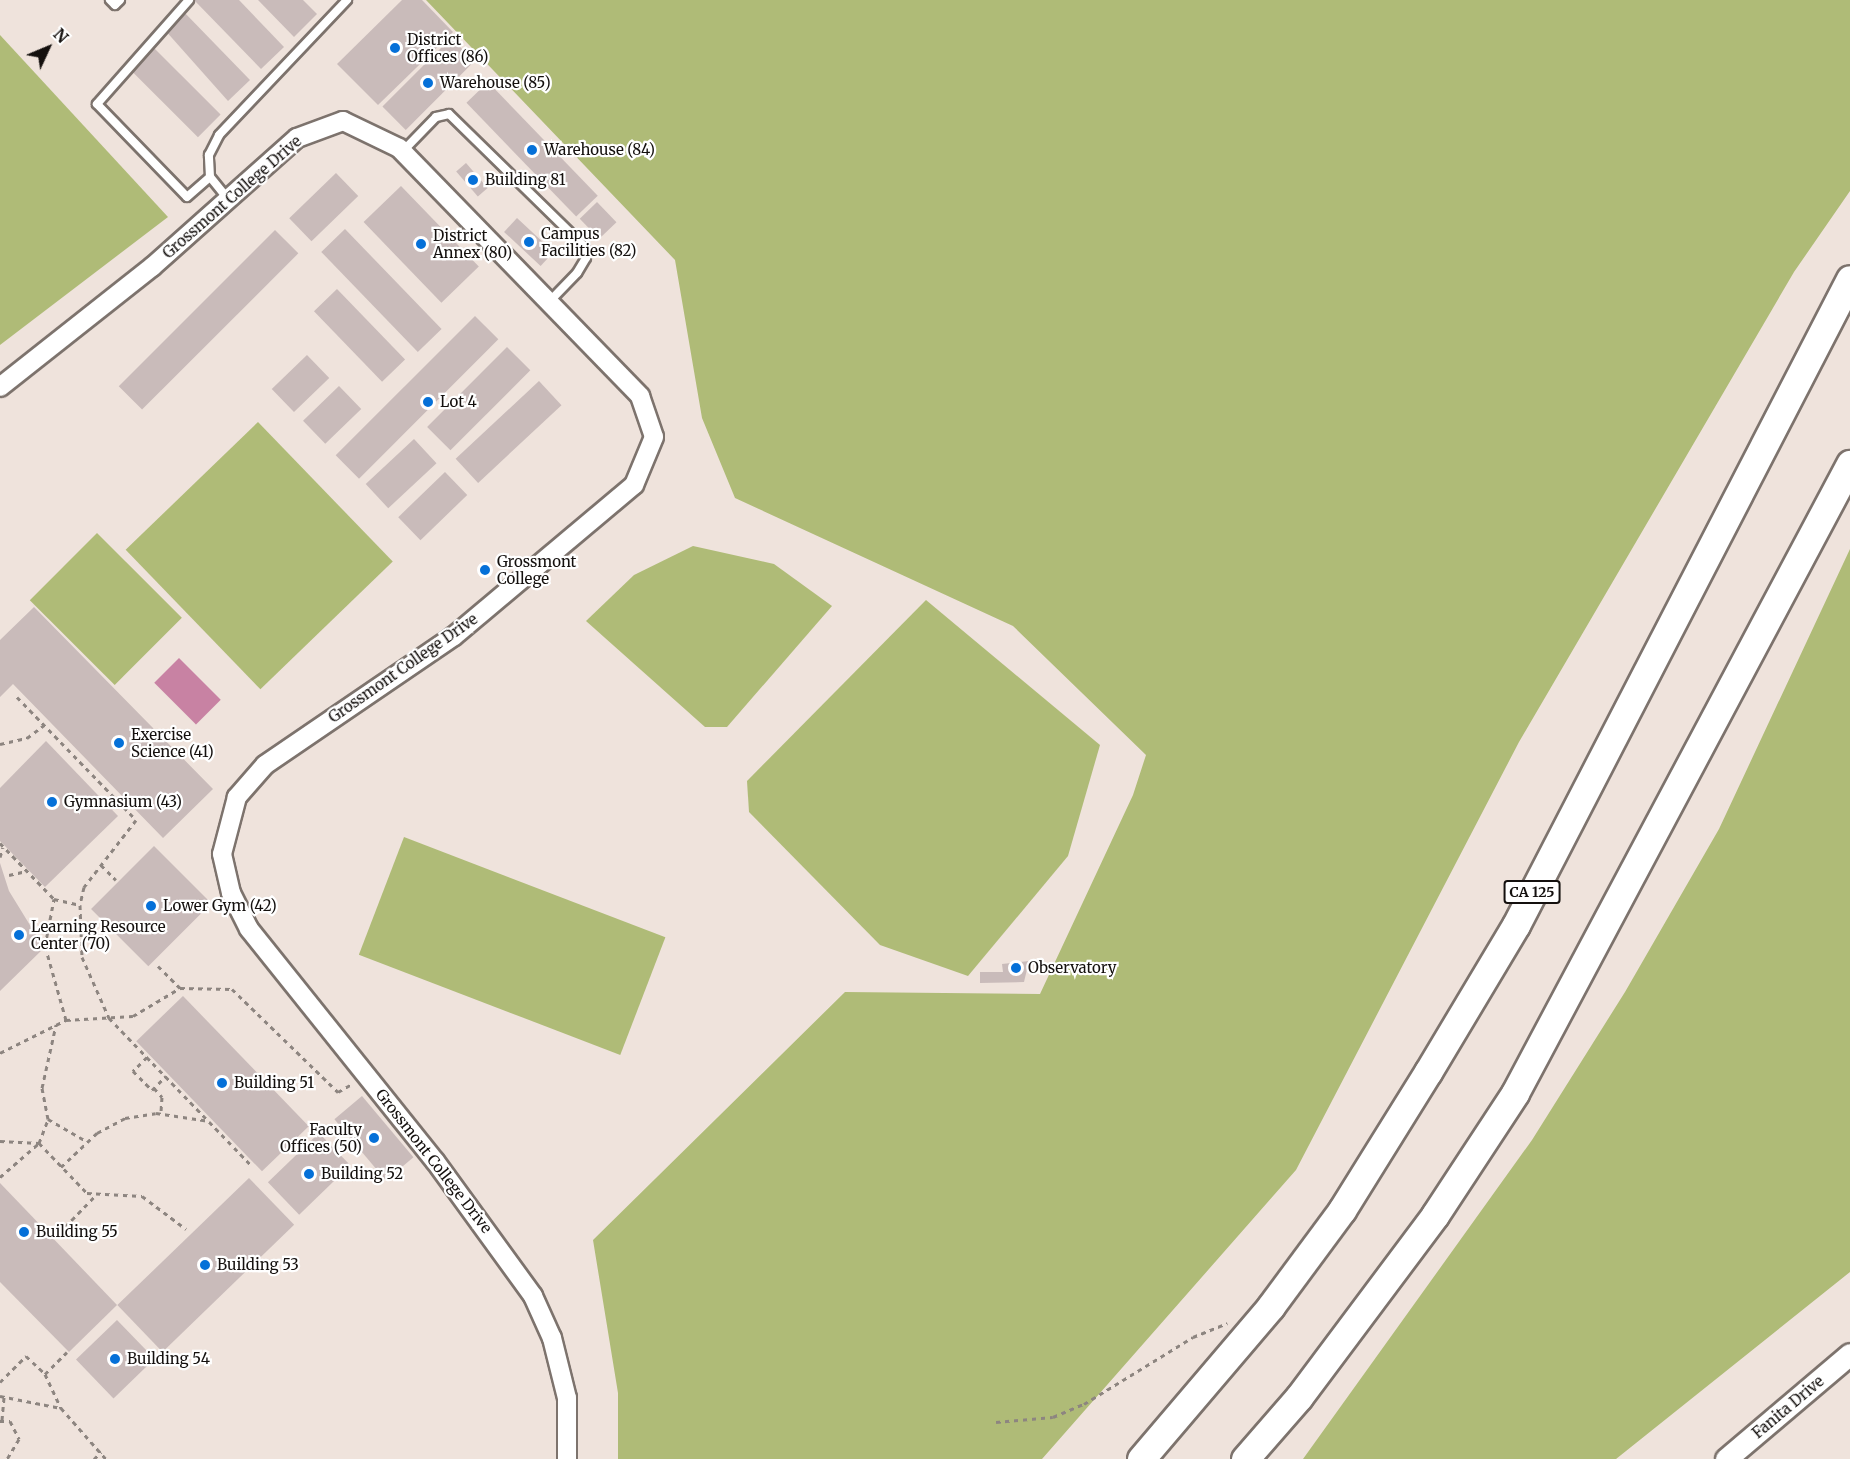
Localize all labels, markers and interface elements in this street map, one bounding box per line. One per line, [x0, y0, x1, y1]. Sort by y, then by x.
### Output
north arrow [18, 18, 78, 78]
text: N [49, 24, 73, 47]
place label: District Offices (86) [407, 30, 489, 65]
marker: District Offices (86) [388, 41, 402, 55]
place label: Warehouse (85) [440, 74, 551, 92]
marker: Warehouse (85) [421, 76, 435, 90]
street label: Grossmont College Drive [159, 132, 305, 262]
place label: Warehouse (84) [544, 141, 655, 159]
marker: Warehouse (84) [525, 143, 539, 157]
place label: Building 81 [485, 171, 565, 189]
marker: Building 81 [466, 173, 480, 187]
place label: Campus Facilities (82) [541, 224, 636, 259]
place label: District Annex (80) [433, 226, 512, 261]
marker: Campus Facilities (82) [522, 235, 536, 249]
marker: District Annex (80) [414, 237, 428, 251]
place label: Lot 4 [440, 393, 477, 411]
marker: Lot 4 [421, 395, 435, 409]
place label: Grossmont College [497, 552, 576, 587]
marker: Grossmont College [478, 563, 492, 577]
street label: Grossmont College Drive [325, 610, 481, 726]
place label: Exercise Science (41) [131, 725, 214, 760]
marker: Exercise Science (41) [112, 736, 126, 750]
place label: Gymnasium (43) [64, 793, 182, 811]
marker: Gymnasium (43) [45, 795, 59, 809]
road number: CA 125 [1504, 881, 1561, 903]
place label: Lower Gym (42) [163, 897, 277, 915]
marker: Lower Gym (42) [144, 899, 158, 913]
place label: Learning Resource Center (70) [31, 917, 166, 952]
marker: Learning Resource Center (70) [12, 928, 26, 942]
place label: Observatory [1028, 959, 1116, 977]
marker: Observatory [1009, 961, 1023, 975]
place label: Building 51 [234, 1074, 314, 1092]
marker: Building 51 [215, 1076, 229, 1090]
street label: Grossmont College Drive [372, 1085, 496, 1237]
place label: Faculty Offices (50) [280, 1120, 362, 1155]
marker: Faculty Offices (50) [367, 1131, 381, 1145]
place label: Building 52 [321, 1165, 403, 1183]
marker: Building 52 [302, 1167, 316, 1181]
place label: Building 55 [36, 1223, 118, 1241]
marker: Building 55 [17, 1225, 31, 1239]
place label: Building 53 [217, 1256, 299, 1274]
marker: Building 53 [198, 1258, 212, 1272]
place label: Building 54 [127, 1350, 210, 1368]
marker: Building 54 [108, 1352, 122, 1366]
street label: Fanita Drive [1749, 1372, 1827, 1442]

